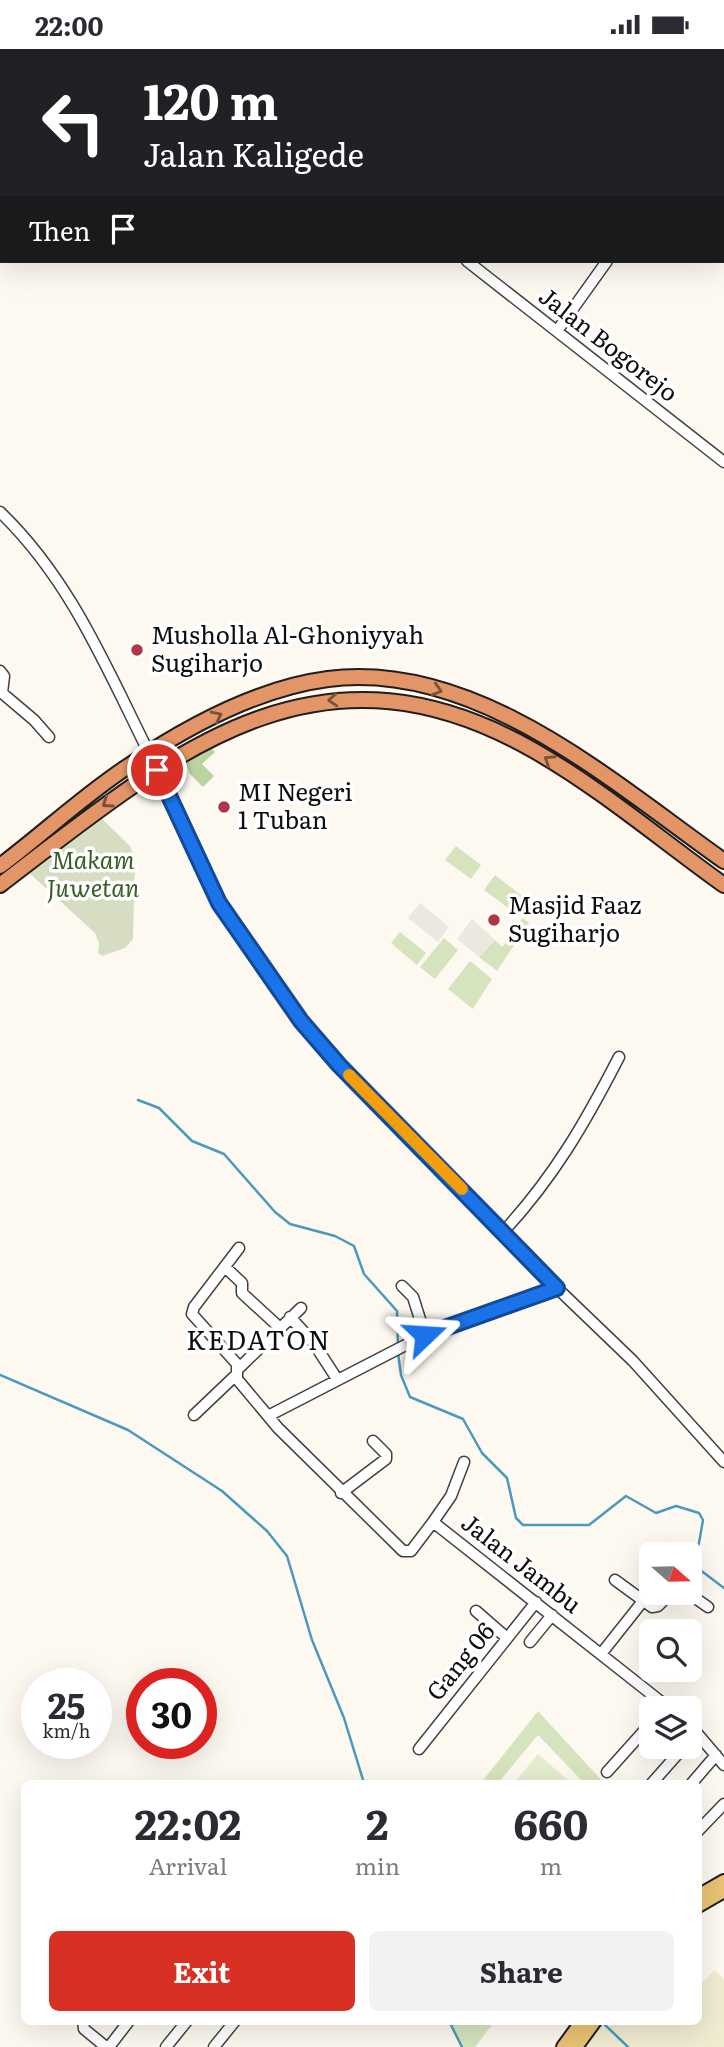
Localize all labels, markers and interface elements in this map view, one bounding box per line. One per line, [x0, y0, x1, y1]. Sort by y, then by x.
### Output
text: 22:00 [35, 5, 104, 44]
text: 120 m [143, 62, 278, 135]
icon: left [28, 77, 119, 168]
text: Jalan Kaligede [143, 129, 364, 177]
text: Then [28, 210, 90, 249]
icon: arrive [104, 210, 142, 248]
street label: Jalan Bogorejo [532, 277, 687, 409]
place label: Musholla Al-Ghoniyyah Sugiharjo [151, 616, 424, 679]
marker: Musholla Al-Ghoniyyah Sugiharjo [129, 642, 145, 658]
one-way arrow [431, 681, 443, 696]
one-way arrow [328, 692, 339, 707]
one-way arrow [210, 710, 222, 724]
pin [127, 740, 187, 800]
icon: arrive [138, 751, 176, 789]
one-way arrow [544, 756, 557, 768]
place label: MI Negeri 1 Tuban [238, 773, 352, 836]
one-way arrow [102, 795, 115, 807]
marker: MI Negeri 1 Tuban [216, 799, 232, 815]
park label: Makam Juwetan [47, 841, 139, 904]
place label: Masjid Faaz Sugiharjo [508, 886, 642, 949]
marker: Masjid Faaz Sugiharjo [486, 912, 502, 928]
position arrow [388, 1298, 462, 1372]
district label: KEDATON [186, 1319, 332, 1358]
street label: Jalan Jambu [455, 1504, 590, 1620]
north arrow [639, 1542, 702, 1605]
map controls [639, 1542, 702, 1759]
street label: Gang 06 [417, 1614, 502, 1707]
button: search [639, 1619, 702, 1682]
speed limit sign: 30 [126, 1668, 217, 1759]
text: 25 [48, 1678, 85, 1730]
button: layers [639, 1696, 702, 1759]
text: km/h [43, 1717, 90, 1744]
text: 22:02 [135, 1791, 241, 1853]
text: 2 [366, 1791, 389, 1853]
text: 660 [514, 1791, 588, 1853]
text: Arrival [149, 1848, 227, 1882]
text: min [355, 1848, 400, 1882]
text: m [540, 1848, 562, 1882]
button: Exit [49, 1931, 355, 2011]
button: Share [369, 1931, 674, 2011]

